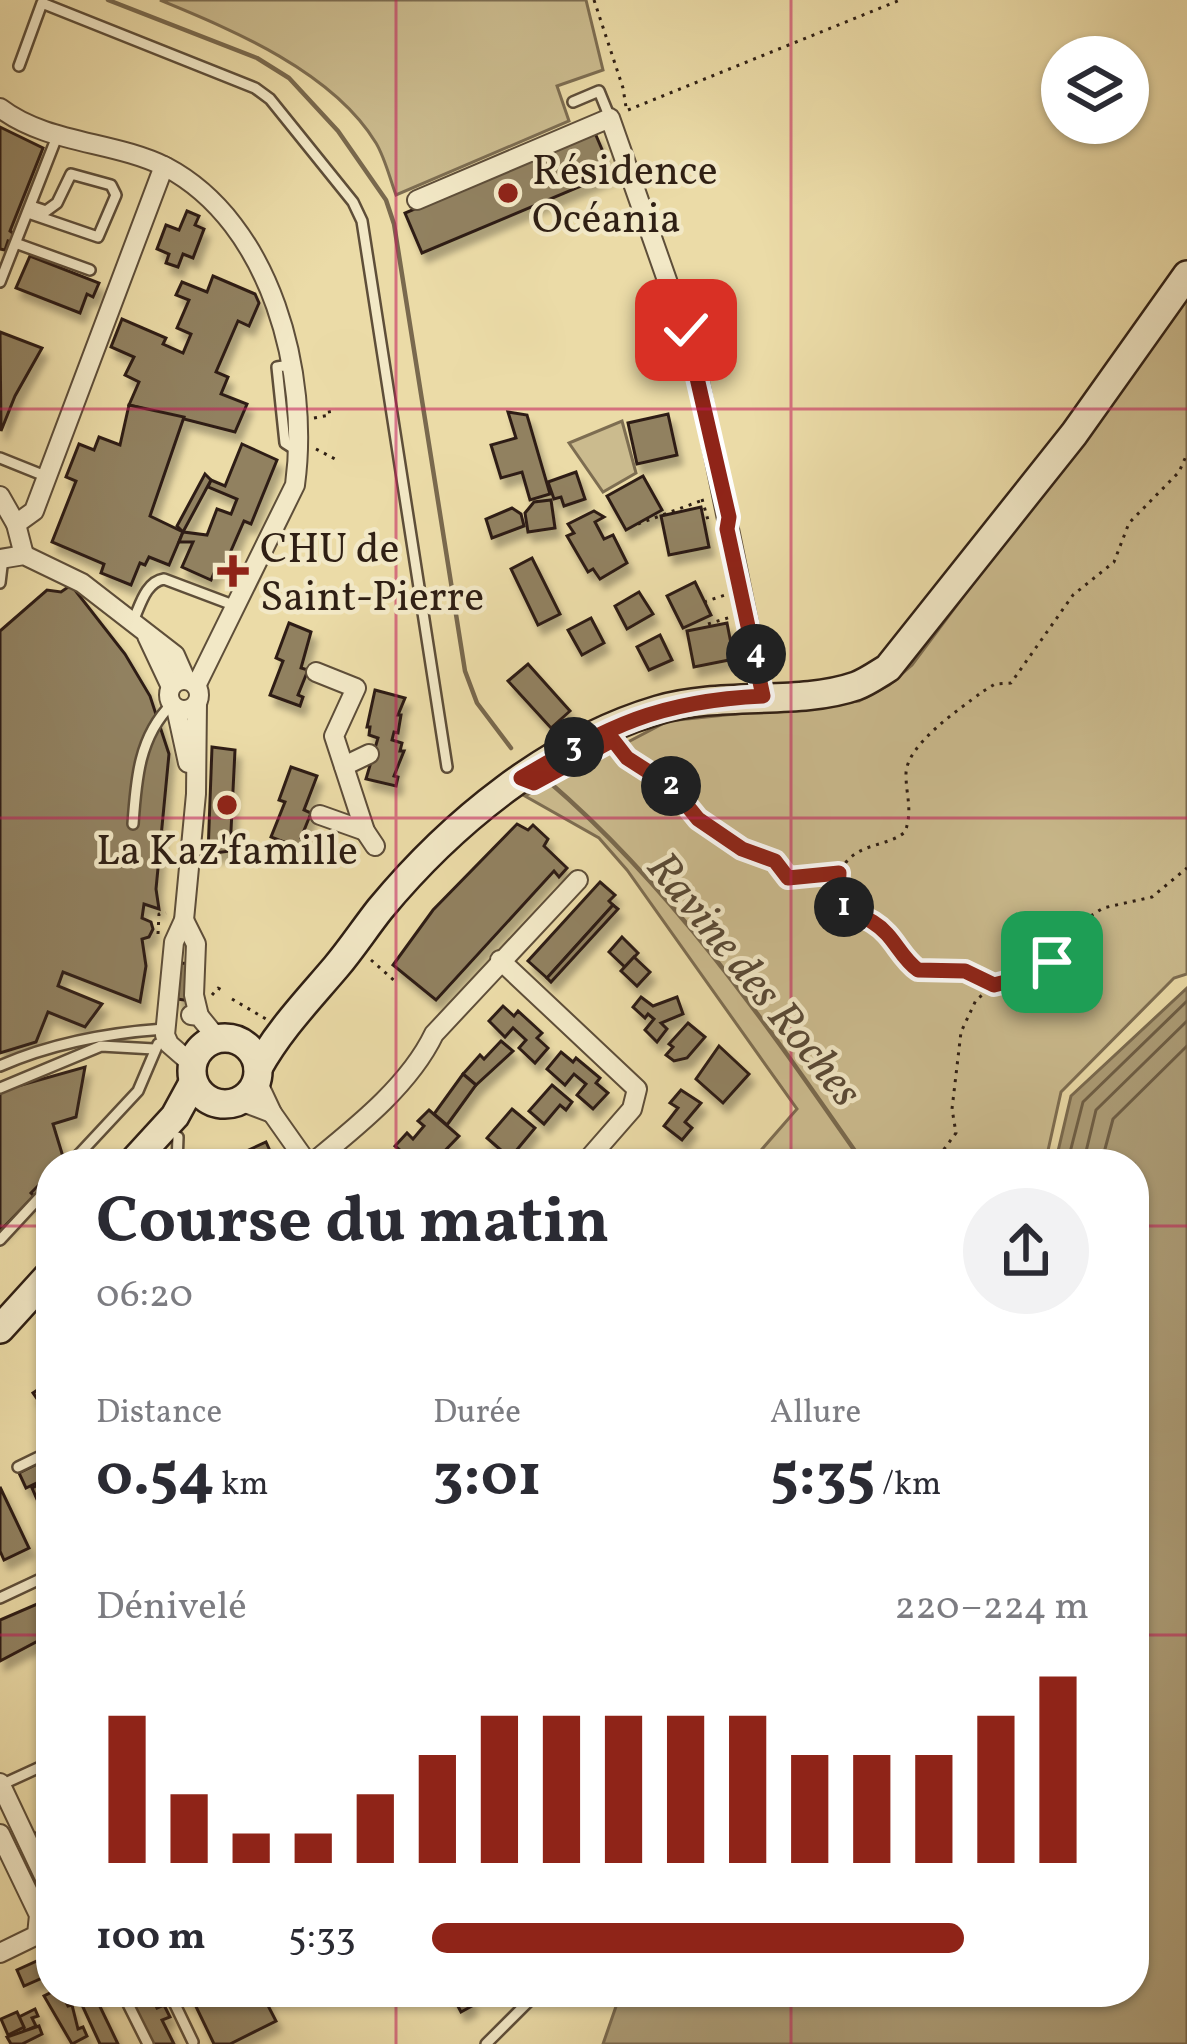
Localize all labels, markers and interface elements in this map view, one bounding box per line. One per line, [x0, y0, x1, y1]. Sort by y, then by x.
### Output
map controls [1041, 36, 1149, 144]
button: layers [1041, 36, 1149, 144]
place label: Résidence Océania [532, 144, 718, 251]
marker: Résidence Océania [495, 180, 521, 206]
pin [635, 279, 737, 381]
icon: check [653, 297, 719, 363]
place label: CHU de Saint-Pierre [260, 522, 484, 629]
marker: CHU de Saint-Pierre [217, 555, 249, 587]
pin: 4 [726, 624, 786, 684]
text: 4 [746, 631, 766, 677]
pin: 3 [544, 717, 604, 777]
text: 3 [566, 724, 582, 770]
pin: 2 [641, 756, 701, 816]
text: 2 [662, 763, 680, 809]
marker: La Kaz'famille [214, 792, 240, 818]
place label: La Kaz'famille [96, 824, 358, 883]
water label: Ravine des Roches [630, 840, 875, 1122]
pin: 1 [814, 877, 874, 937]
text: 1 [837, 884, 851, 930]
pin [1001, 911, 1103, 1013]
icon: arrive [1019, 929, 1085, 995]
text: Course du matin [96, 1178, 610, 1270]
button: share [963, 1188, 1089, 1314]
text: 06:20 [96, 1269, 193, 1323]
text: Distance [96, 1391, 222, 1437]
text: Durée [433, 1391, 521, 1437]
text: Allure [770, 1391, 861, 1437]
text: 0.54 [96, 1437, 215, 1520]
text: 3:01 [433, 1437, 542, 1520]
text: 5:35 [770, 1437, 875, 1520]
text: km [215, 1463, 268, 1509]
text: /km [875, 1463, 941, 1509]
text: Dénivelé [96, 1581, 247, 1635]
text: 220–224 m [895, 1581, 1089, 1635]
text: 100 m [96, 1911, 206, 1965]
text: 5:33 [288, 1911, 356, 1965]

